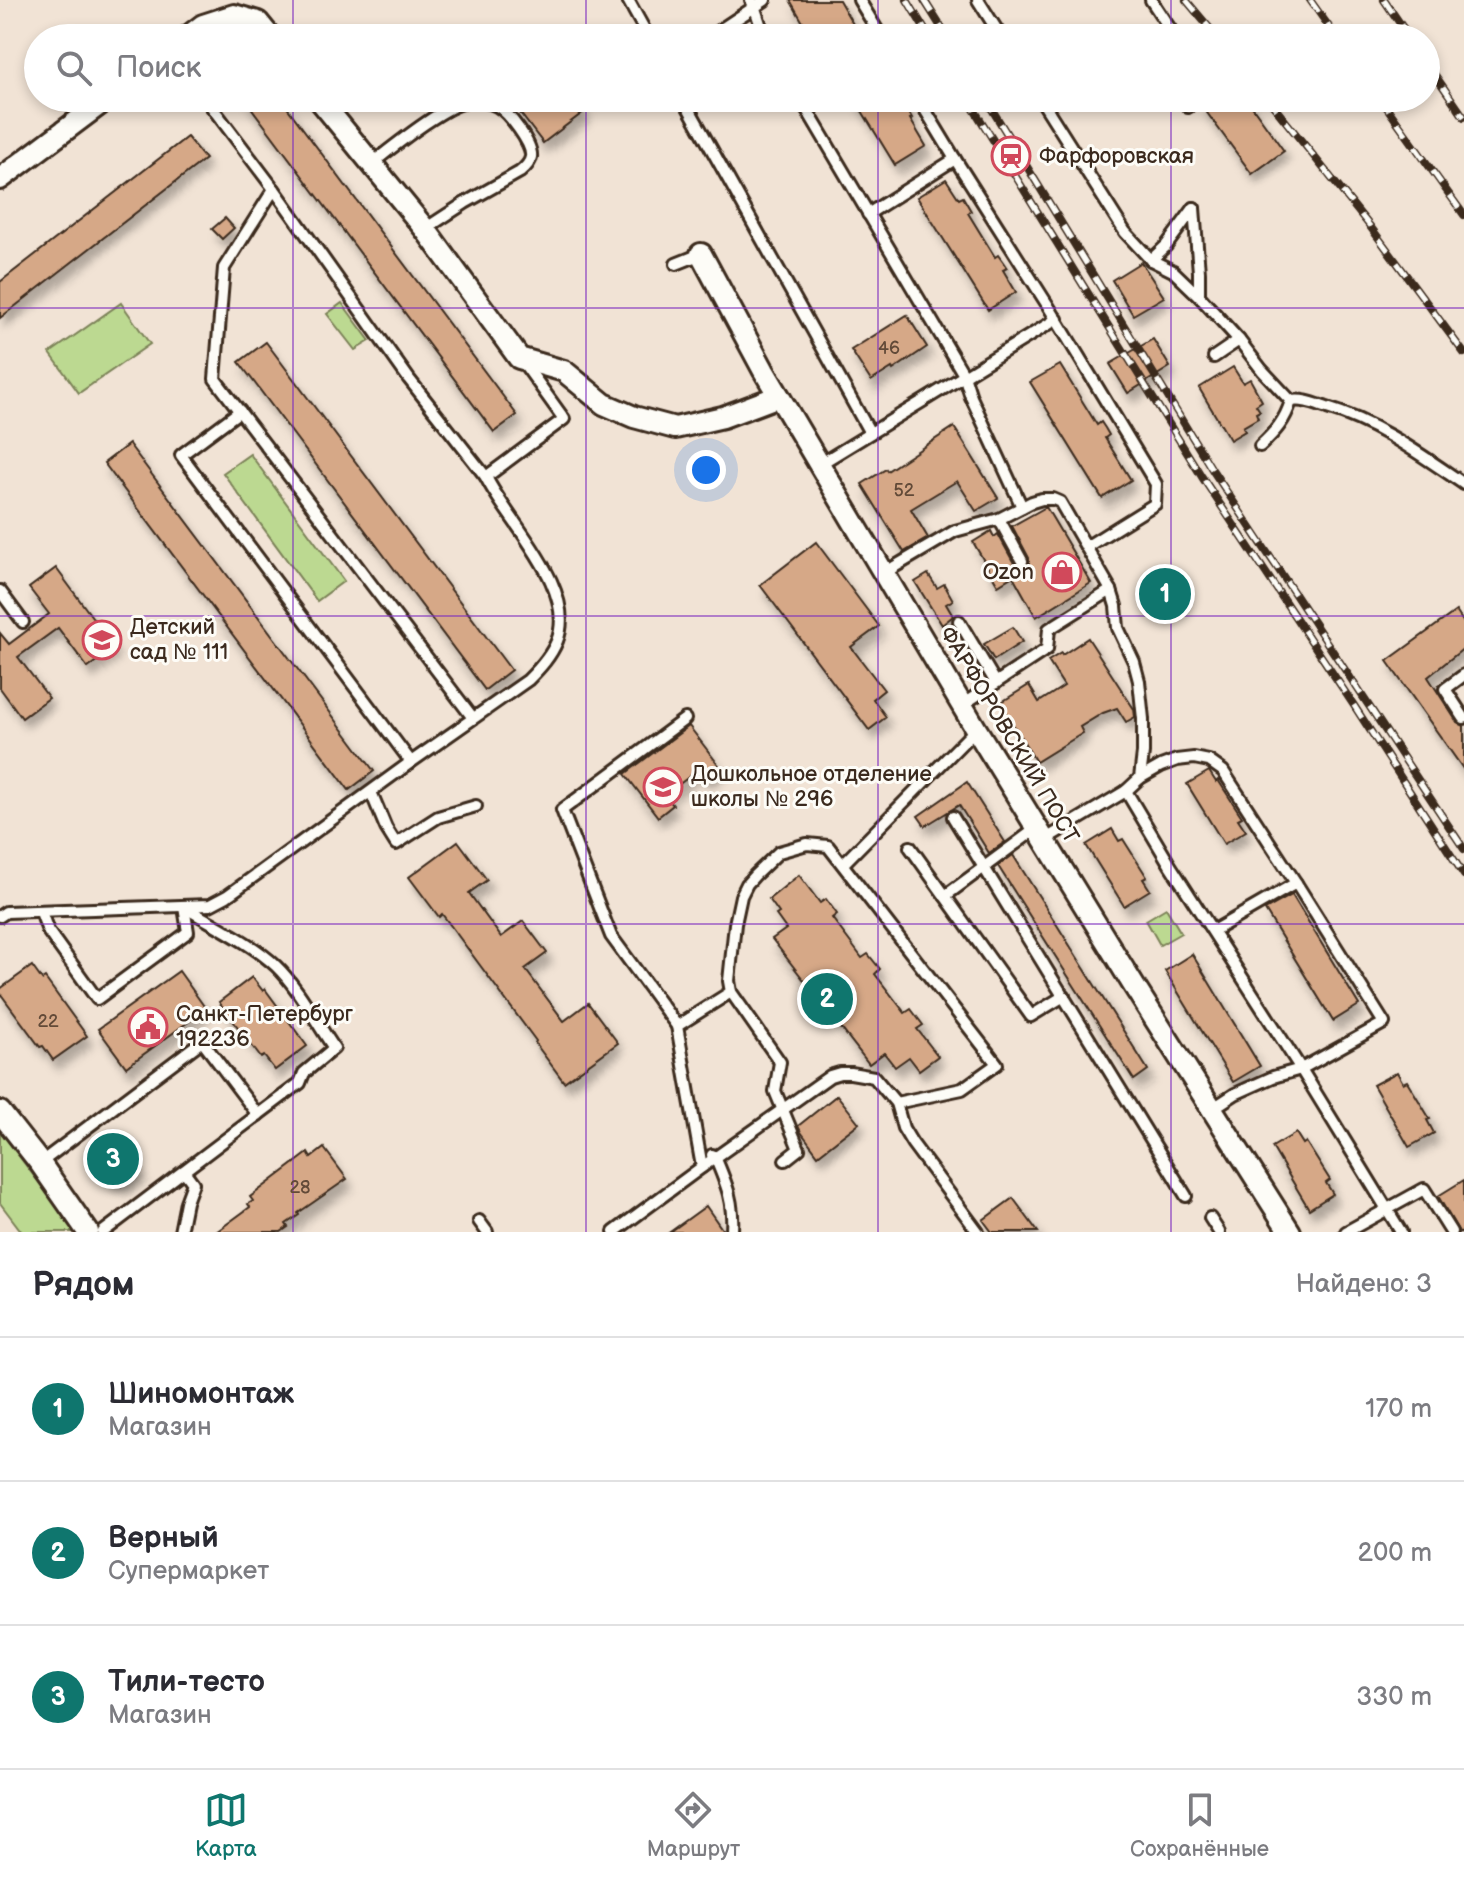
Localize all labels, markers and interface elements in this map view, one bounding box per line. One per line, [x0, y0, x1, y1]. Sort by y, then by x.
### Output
search box [24, 24, 1440, 112]
icon: search [52, 46, 96, 90]
text: Поиск [116, 50, 202, 86]
station icon: Фарфоровская [990, 135, 1032, 177]
place label: Фарфоровская [1039, 143, 1194, 170]
house number: 46 [878, 338, 900, 359]
your location [686, 450, 726, 490]
house number: 52 [894, 480, 915, 501]
shop icon: Ozon [1041, 551, 1083, 593]
place label: Ozon [982, 559, 1034, 586]
pin: 1 [1139, 564, 1191, 624]
place label: Детский сад № 111 [130, 614, 228, 666]
school or university icon: Детский сад № 111 [81, 619, 123, 661]
street label: ФАРФОРОВСКИЙ ПОСТ [933, 622, 1085, 849]
place label: Дошкольное отделение школы № 296 [691, 761, 932, 813]
school or university icon: Дошкольное отделение школы № 296 [642, 766, 684, 808]
pin: 2 [801, 969, 853, 1029]
place label: Санкт-Петербург 192236 [176, 1001, 354, 1053]
public building icon: Санкт-Петербург 192236 [127, 1006, 169, 1048]
house number: 22 [37, 1011, 59, 1032]
pin: 3 [87, 1129, 139, 1189]
house number: 28 [289, 1177, 311, 1198]
text: Рядом [32, 1264, 134, 1305]
text: Найдено: 3 [1296, 1269, 1432, 1300]
text: Шиномонтаж [108, 1376, 294, 1412]
text: 1 [53, 1394, 63, 1425]
text: 170 m [1365, 1394, 1432, 1425]
text: Магазин [108, 1412, 212, 1443]
text: Верный [108, 1520, 219, 1556]
text: 2 [50, 1538, 66, 1569]
text: 200 m [1358, 1538, 1432, 1569]
text: Супермаркет [108, 1556, 269, 1587]
text: Тили-тесто [108, 1664, 265, 1700]
text: 3 [50, 1682, 66, 1713]
text: 330 m [1356, 1682, 1432, 1713]
text: Магазин [108, 1700, 212, 1731]
tab: Карта [195, 1788, 257, 1863]
tab: Маршрут [647, 1788, 740, 1863]
tab: Сохранённые [1130, 1788, 1269, 1863]

